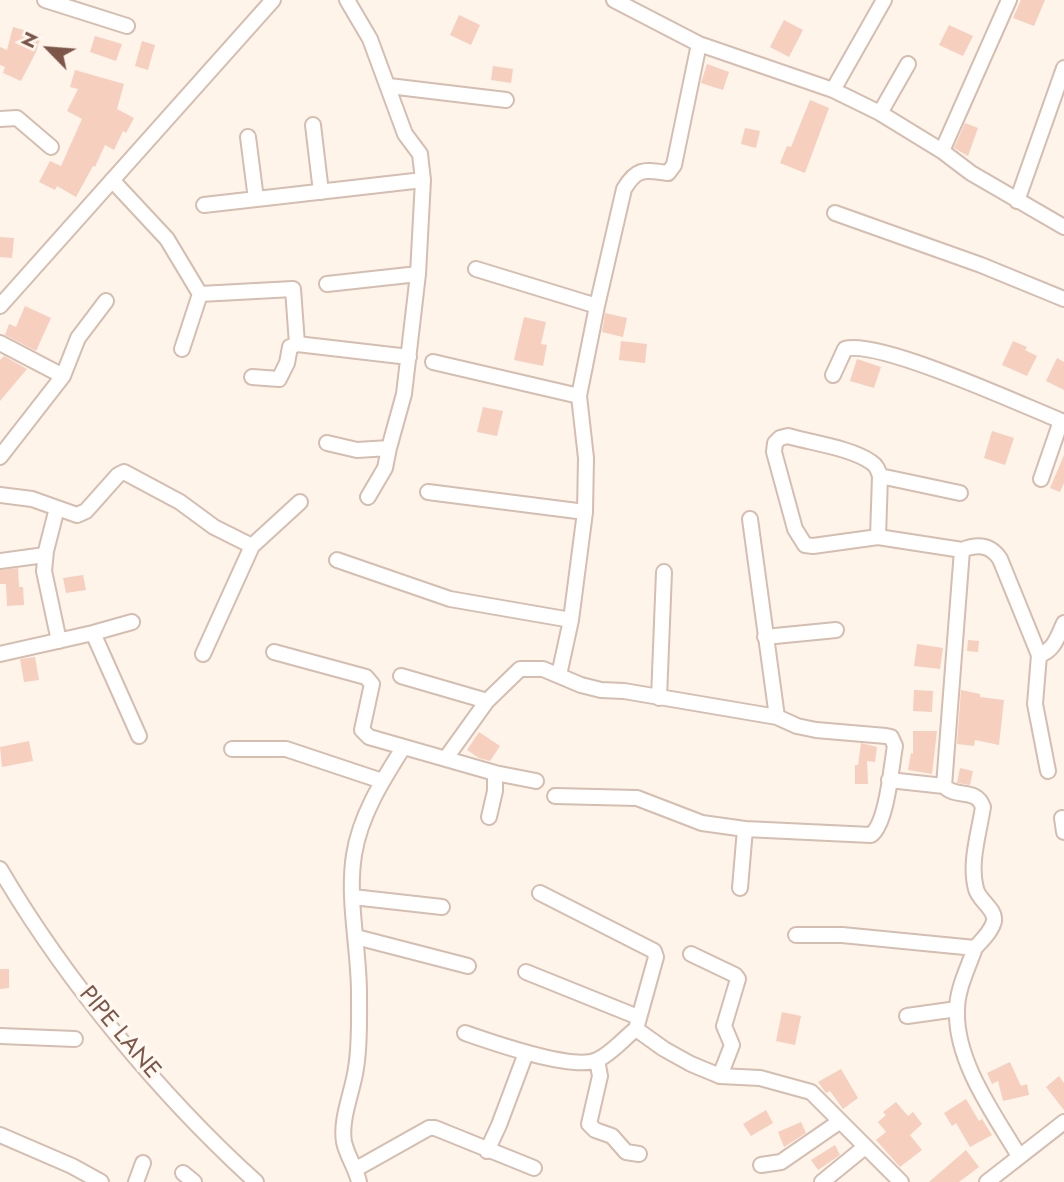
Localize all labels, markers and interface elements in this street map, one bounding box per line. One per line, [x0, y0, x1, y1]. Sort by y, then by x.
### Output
north arrow [14, 14, 84, 84]
text: N [14, 27, 45, 52]
street label: PIPE LANE [72, 981, 166, 1085]

